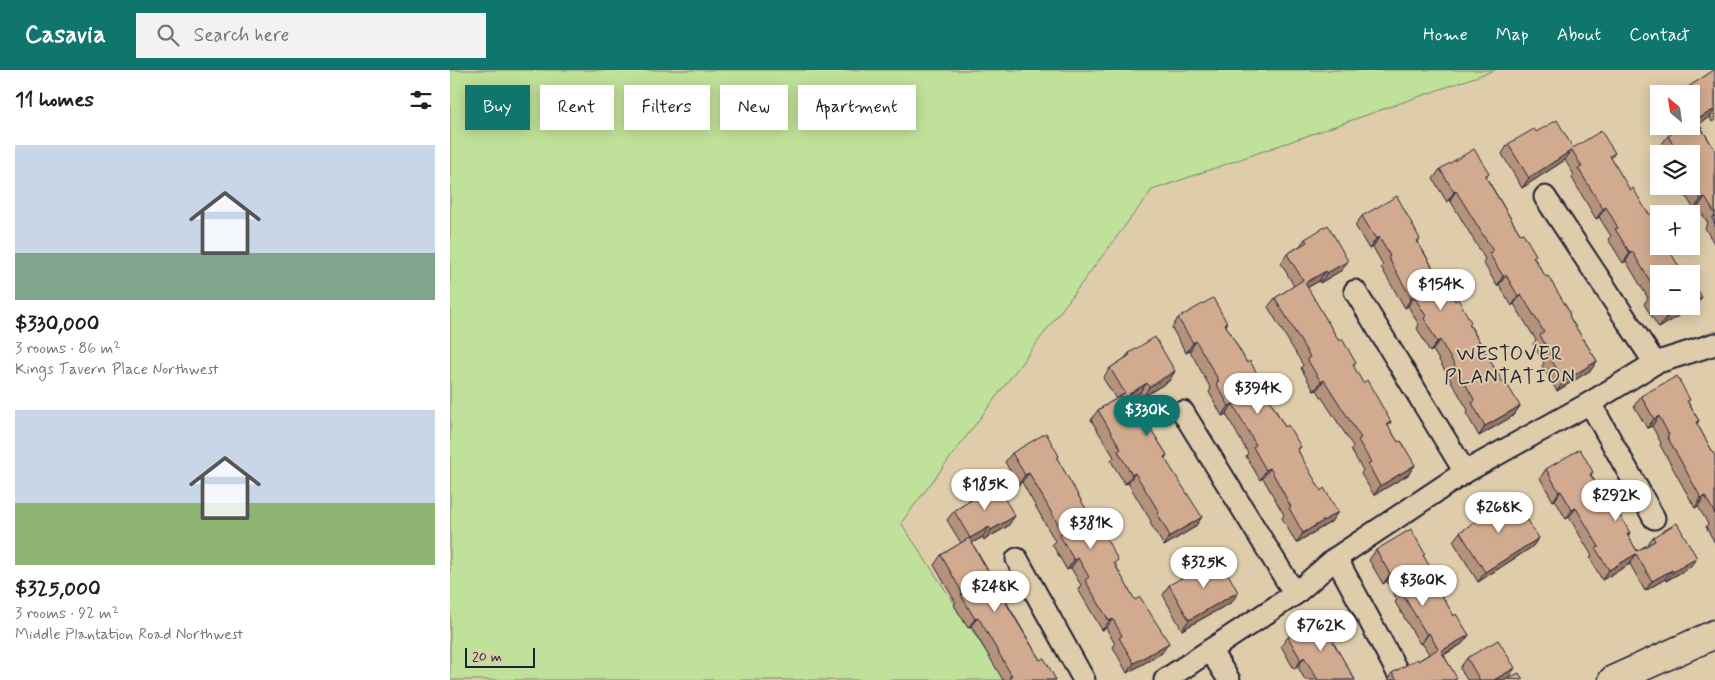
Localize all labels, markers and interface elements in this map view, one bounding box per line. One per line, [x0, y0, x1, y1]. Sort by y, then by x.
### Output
search box [136, 13, 486, 58]
text: Casavia [25, 20, 106, 51]
icon: search [154, 21, 182, 49]
text: Search here [194, 23, 289, 48]
text: Home [1423, 23, 1468, 47]
text: Map [1496, 23, 1529, 47]
text: About [1557, 23, 1601, 47]
text: Contact [1629, 23, 1690, 47]
chip: Buy [465, 85, 530, 130]
chip: Rent [540, 85, 614, 130]
chip: Filters [624, 85, 710, 130]
chip: New [720, 85, 788, 130]
chip: Apartment [798, 85, 916, 130]
north arrow [1650, 85, 1700, 135]
map controls [1650, 85, 1700, 315]
text: 11 homes [15, 86, 94, 114]
icon: filters [407, 86, 435, 114]
button: layers [1650, 145, 1700, 195]
icon: home [180, 178, 270, 268]
button: + [1650, 205, 1700, 255]
button: − [1650, 265, 1700, 315]
pin: $154K [1406, 268, 1476, 311]
text: $154K [1418, 274, 1464, 295]
text: $330,000 [15, 310, 99, 338]
text: 3 rooms · 86 m² [15, 338, 120, 359]
district label: WESTOVER PLANTATION [1444, 341, 1576, 391]
text: Kings Tavern Place Northwest [15, 359, 219, 380]
pin: $394K [1223, 372, 1293, 415]
text: $394K [1235, 378, 1281, 399]
pin: $330K [1112, 394, 1182, 437]
text: $330K [1125, 400, 1169, 421]
icon: home [180, 443, 270, 533]
pin: $185K [950, 468, 1020, 511]
text: $185K [962, 474, 1008, 495]
pin: $292K [1581, 480, 1651, 522]
text: $292K [1592, 485, 1640, 506]
pin: $268K [1464, 492, 1534, 534]
text: $268K [1476, 497, 1522, 518]
pin: $381K [1056, 508, 1126, 550]
text: $381K [1070, 513, 1112, 534]
pin: $325K [1169, 546, 1239, 589]
text: $325K [1181, 552, 1227, 573]
pin: $360K [1388, 564, 1458, 607]
pin: $248K [960, 570, 1030, 613]
text: $360K [1400, 570, 1446, 591]
text: $325,000 [15, 575, 101, 603]
text: $248K [972, 576, 1018, 597]
text: 3 rooms · 92 m² [15, 603, 119, 624]
pin: $762K [1286, 610, 1356, 652]
text: $762K [1297, 615, 1345, 636]
text: Middle Plantation Road Northwest [15, 624, 243, 645]
scale bar [465, 645, 535, 668]
text: 20 m [472, 648, 502, 666]

